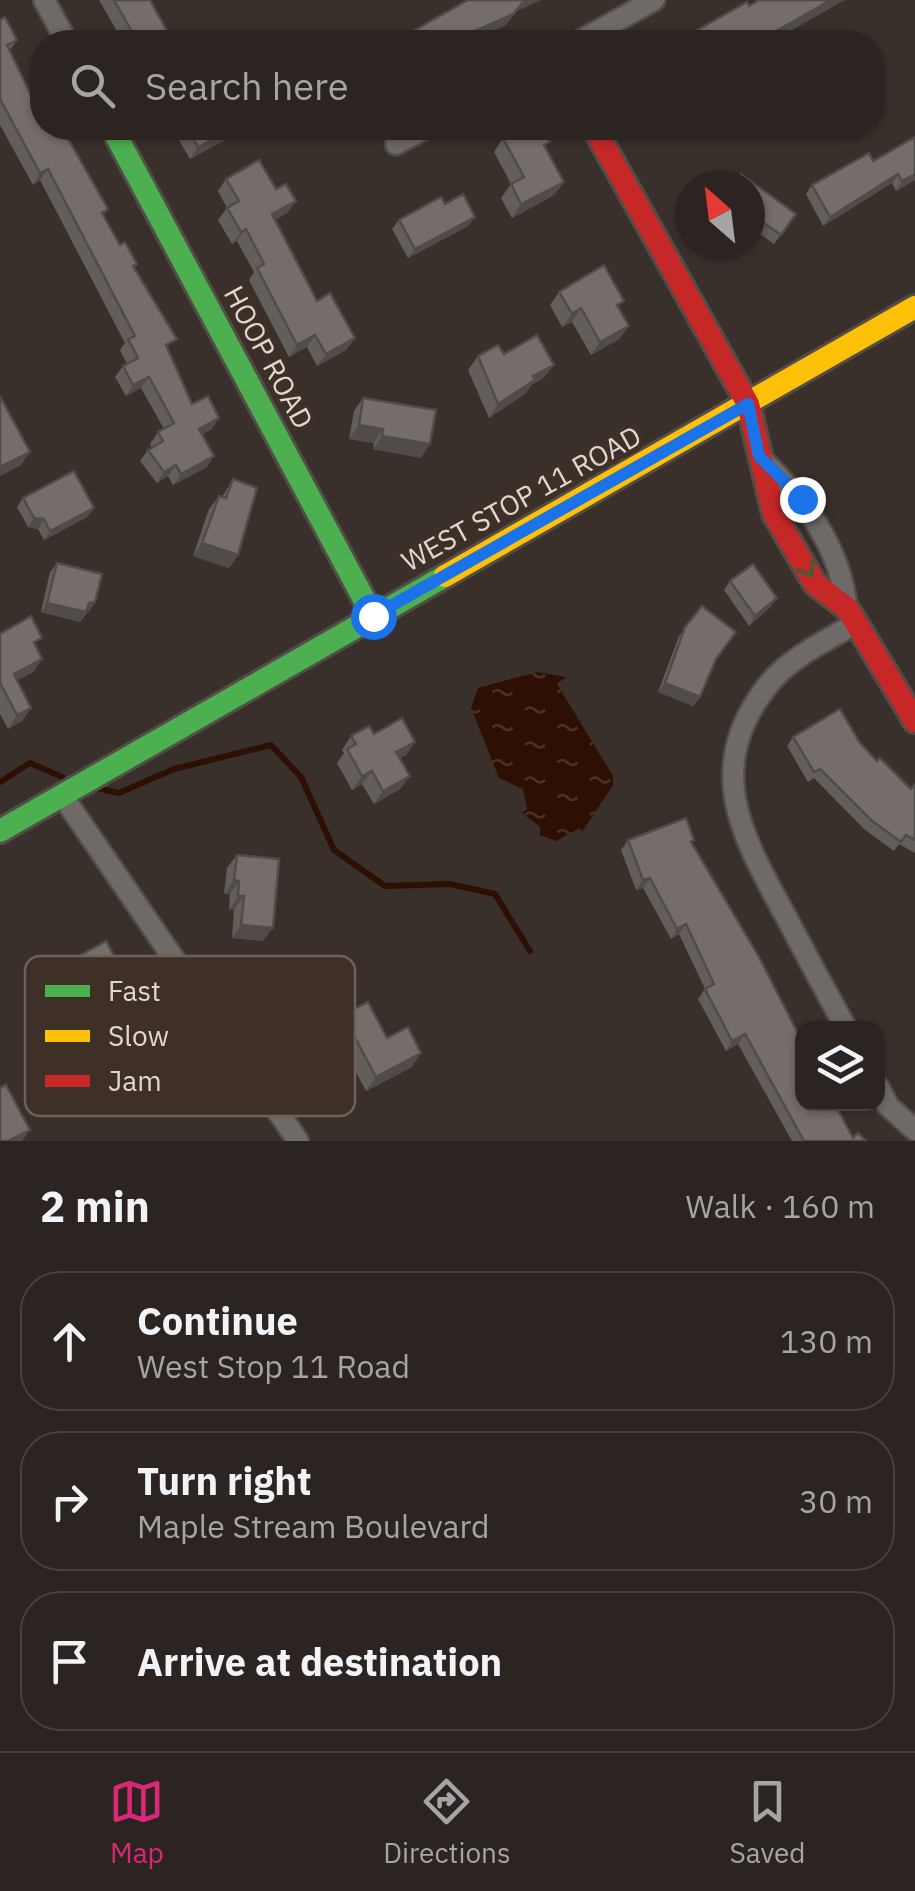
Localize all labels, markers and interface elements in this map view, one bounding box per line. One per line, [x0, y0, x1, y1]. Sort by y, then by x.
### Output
search box [30, 30, 885, 140]
icon: search [65, 58, 120, 113]
text: Search here [145, 61, 349, 110]
north arrow [675, 170, 765, 260]
street label: HOOP ROAD [216, 279, 322, 435]
street label: WEST STOP 11 ROAD [395, 417, 647, 579]
route end [780, 477, 826, 523]
one-way arrow [796, 560, 815, 578]
route start [351, 594, 397, 640]
legend [25, 956, 355, 1116]
text: Fast [108, 972, 161, 1009]
text: Slow [108, 1017, 169, 1054]
map controls [795, 1021, 885, 1111]
button: layers [795, 1021, 885, 1111]
text: Jam [108, 1062, 162, 1099]
text: 2 min [40, 1179, 150, 1234]
text: Walk · 160 m [686, 1185, 875, 1227]
text: Continue [137, 1296, 298, 1345]
icon: ahead [42, 1314, 97, 1369]
text: 130 m [780, 1320, 873, 1362]
text: West Stop 11 Road [137, 1345, 410, 1387]
text: Turn right [137, 1456, 312, 1505]
icon: right [42, 1474, 97, 1529]
text: 30 m [799, 1480, 873, 1522]
text: Maple Stream Boulevard [137, 1505, 490, 1547]
icon: arrive [42, 1634, 97, 1689]
text: Arrive at destination [137, 1637, 502, 1686]
tab: Map [109, 1774, 164, 1871]
tab: Directions [383, 1774, 511, 1871]
tab: Saved [729, 1774, 806, 1871]

